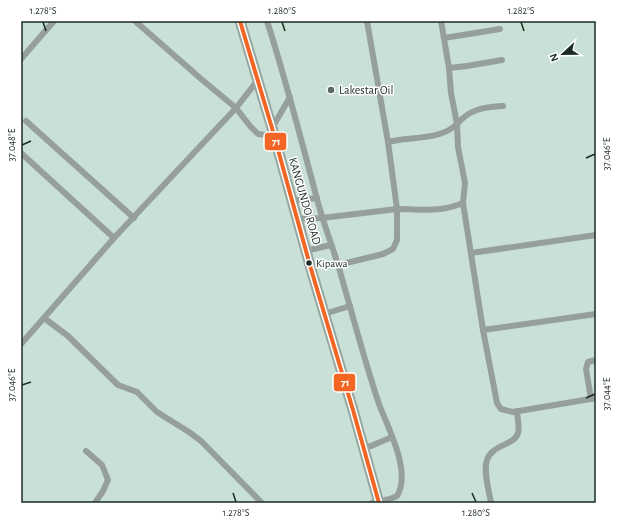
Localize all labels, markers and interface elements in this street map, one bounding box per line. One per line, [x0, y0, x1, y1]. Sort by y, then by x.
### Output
text: 1.278°S [30, 6, 57, 16]
text: 1.280°S [268, 6, 296, 16]
text: 1.282°S [507, 6, 535, 16]
north arrow [543, 34, 583, 74]
text: N [548, 52, 561, 63]
place label: Lakestar Oil [339, 84, 393, 96]
marker: Lakestar Oil [326, 85, 336, 95]
text: 37.048°E [7, 128, 17, 162]
line badge: 71 [264, 132, 287, 151]
text: 71 [272, 136, 280, 147]
text: 37.046°E [602, 137, 612, 171]
street label: KANGUNDO ROAD [287, 156, 323, 246]
marker: Kipawa [304, 258, 314, 268]
place label: Kipawa [316, 258, 348, 269]
text: 37.046°E [7, 368, 17, 402]
line badge: 71 [333, 373, 356, 392]
text: 71 [341, 377, 349, 388]
text: 37.044°E [602, 377, 612, 411]
text: 1.278°S [223, 508, 250, 518]
text: 1.280°S [462, 508, 490, 518]

